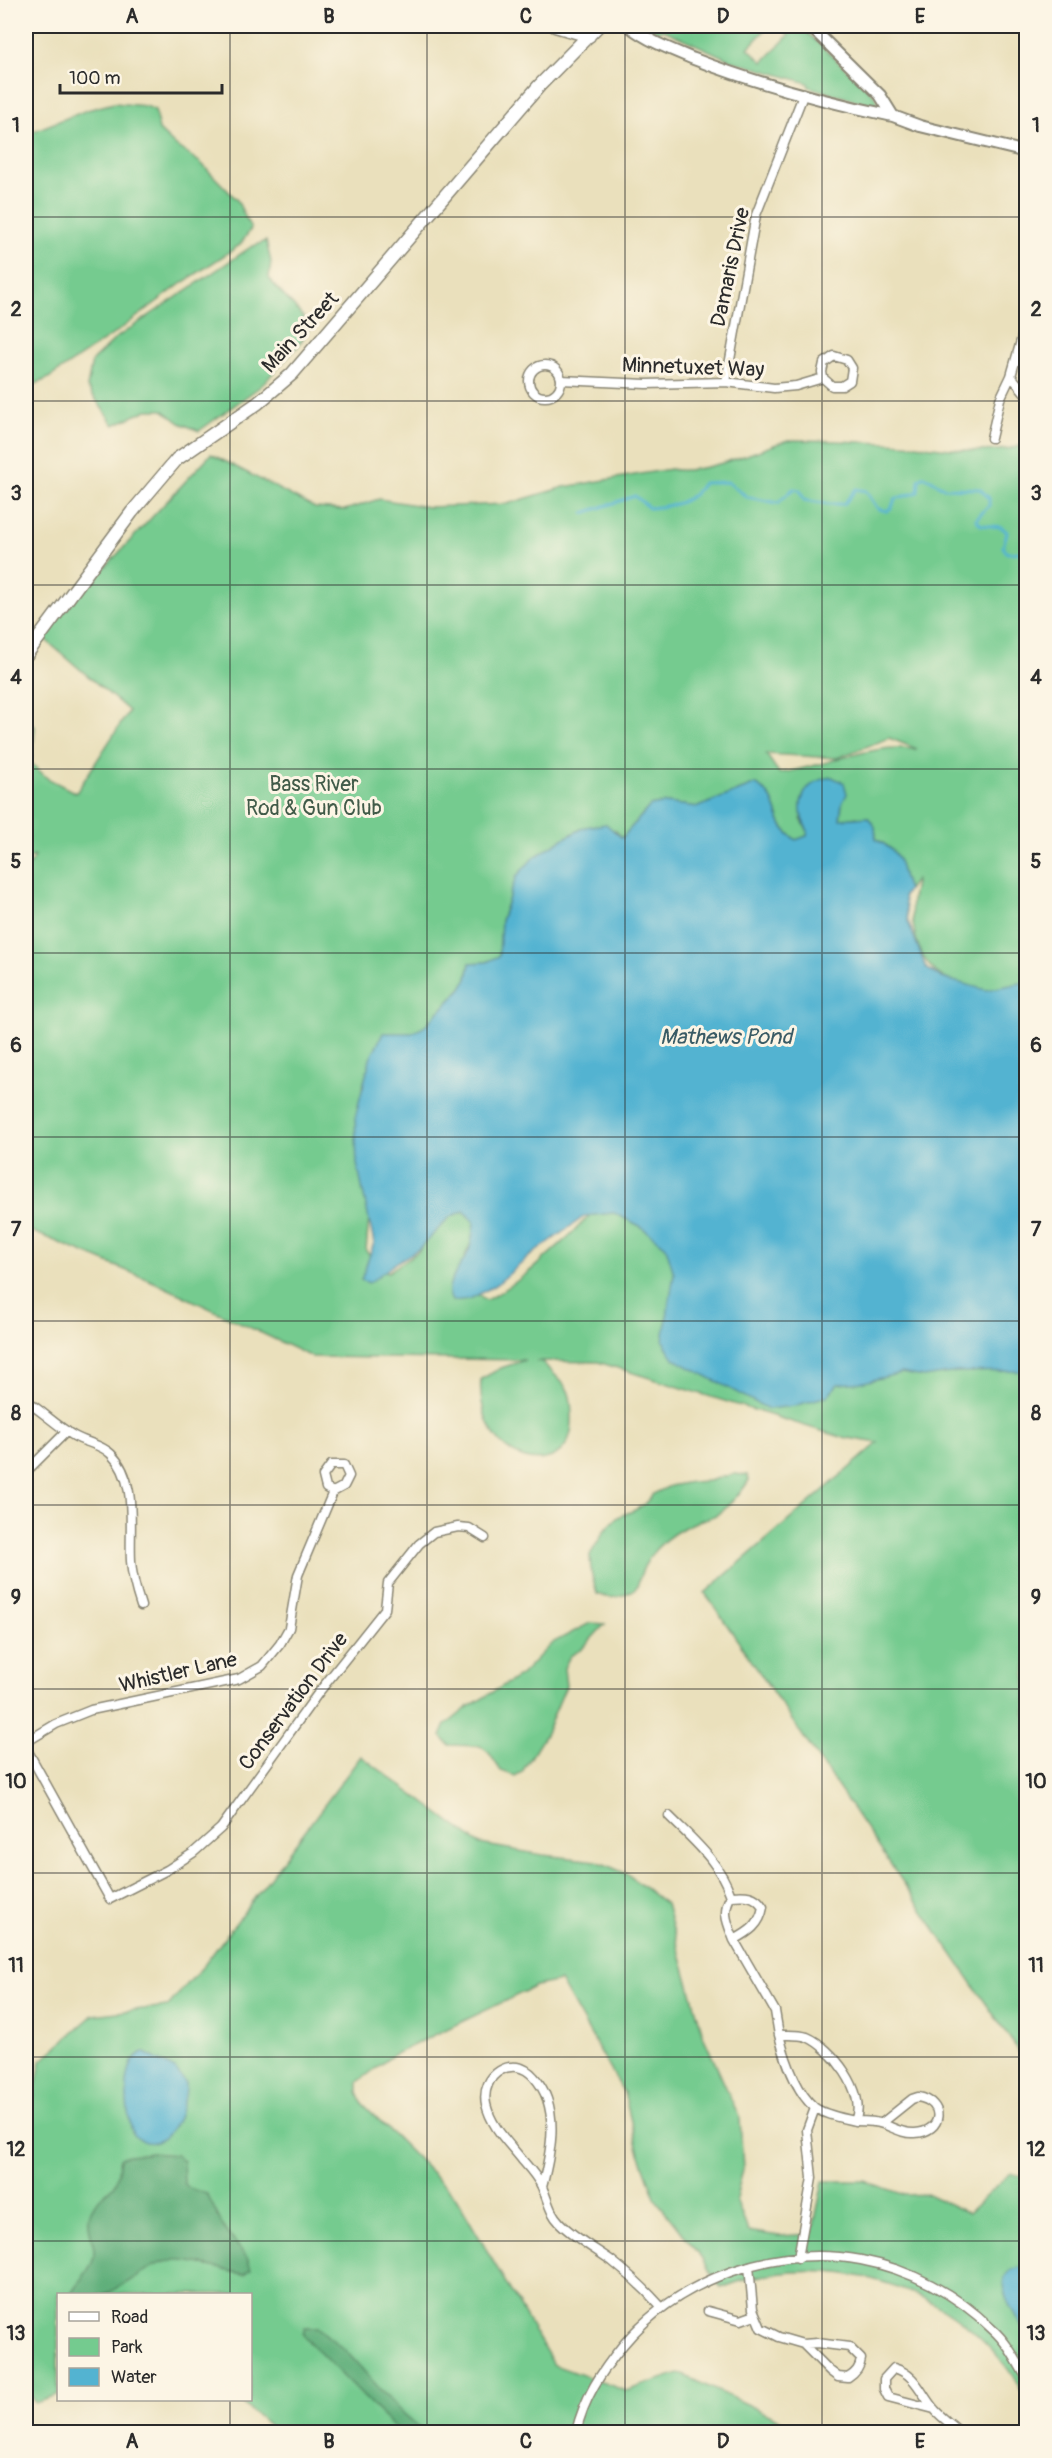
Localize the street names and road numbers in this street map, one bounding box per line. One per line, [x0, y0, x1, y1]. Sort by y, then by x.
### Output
street label: Damaris Drive [705, 204, 756, 329]
street label: Main Street [256, 286, 345, 379]
street label: Minnetuxet Way [621, 352, 765, 383]
street label: Conservation Drive [233, 1626, 354, 1776]
street label: Whistler Lane [117, 1646, 240, 1699]

